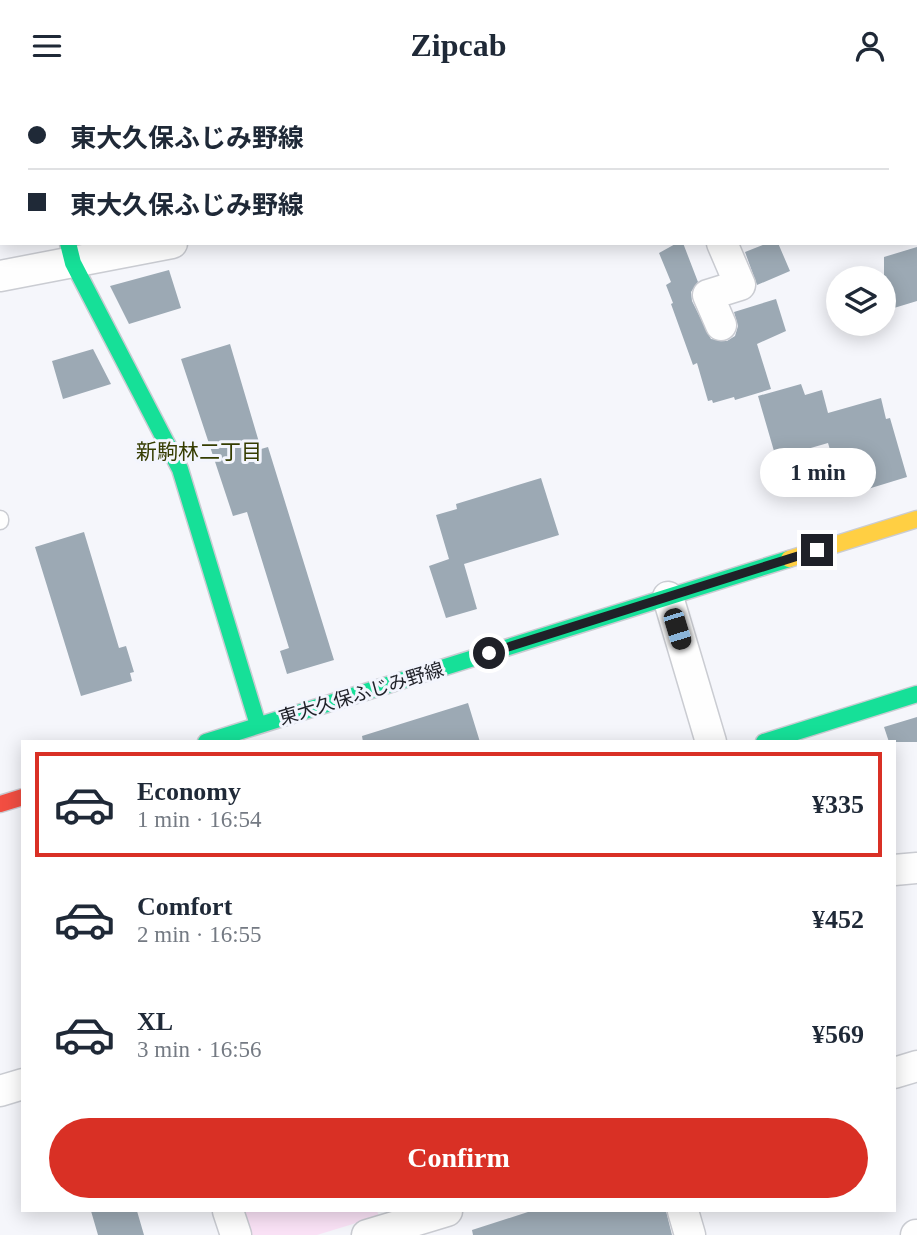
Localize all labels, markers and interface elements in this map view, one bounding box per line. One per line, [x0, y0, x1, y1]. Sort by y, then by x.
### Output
icon: menu [28, 27, 66, 65]
text: Zipcab [410, 27, 507, 63]
icon: person [851, 27, 889, 65]
text: 東大久保ふじみ野線 [70, 124, 304, 153]
text: 東大久保ふじみ野線 [70, 191, 304, 220]
map controls [826, 266, 896, 336]
button: layers [826, 266, 896, 336]
district label: 新駒林二丁目 [136, 440, 262, 464]
callout: 1 min [759, 449, 875, 497]
text: 1 min [790, 460, 846, 485]
route end [801, 534, 833, 566]
car [661, 606, 694, 652]
route start [473, 637, 505, 669]
street label: 東大久保ふじみ野線 [276, 658, 446, 729]
icon: car [53, 773, 116, 836]
text: Economy [137, 777, 241, 806]
text: ¥335 [812, 790, 864, 819]
text: 1 min · 16:54 [137, 807, 262, 832]
icon: car [53, 888, 116, 951]
text: Comfort [137, 892, 232, 921]
text: ¥452 [812, 905, 864, 934]
text: 2 min · 16:55 [137, 922, 262, 947]
icon: car [53, 1003, 116, 1066]
text: XL [137, 1007, 173, 1036]
text: ¥569 [812, 1020, 864, 1049]
text: 3 min · 16:56 [137, 1037, 262, 1062]
button: Confirm [49, 1118, 868, 1198]

